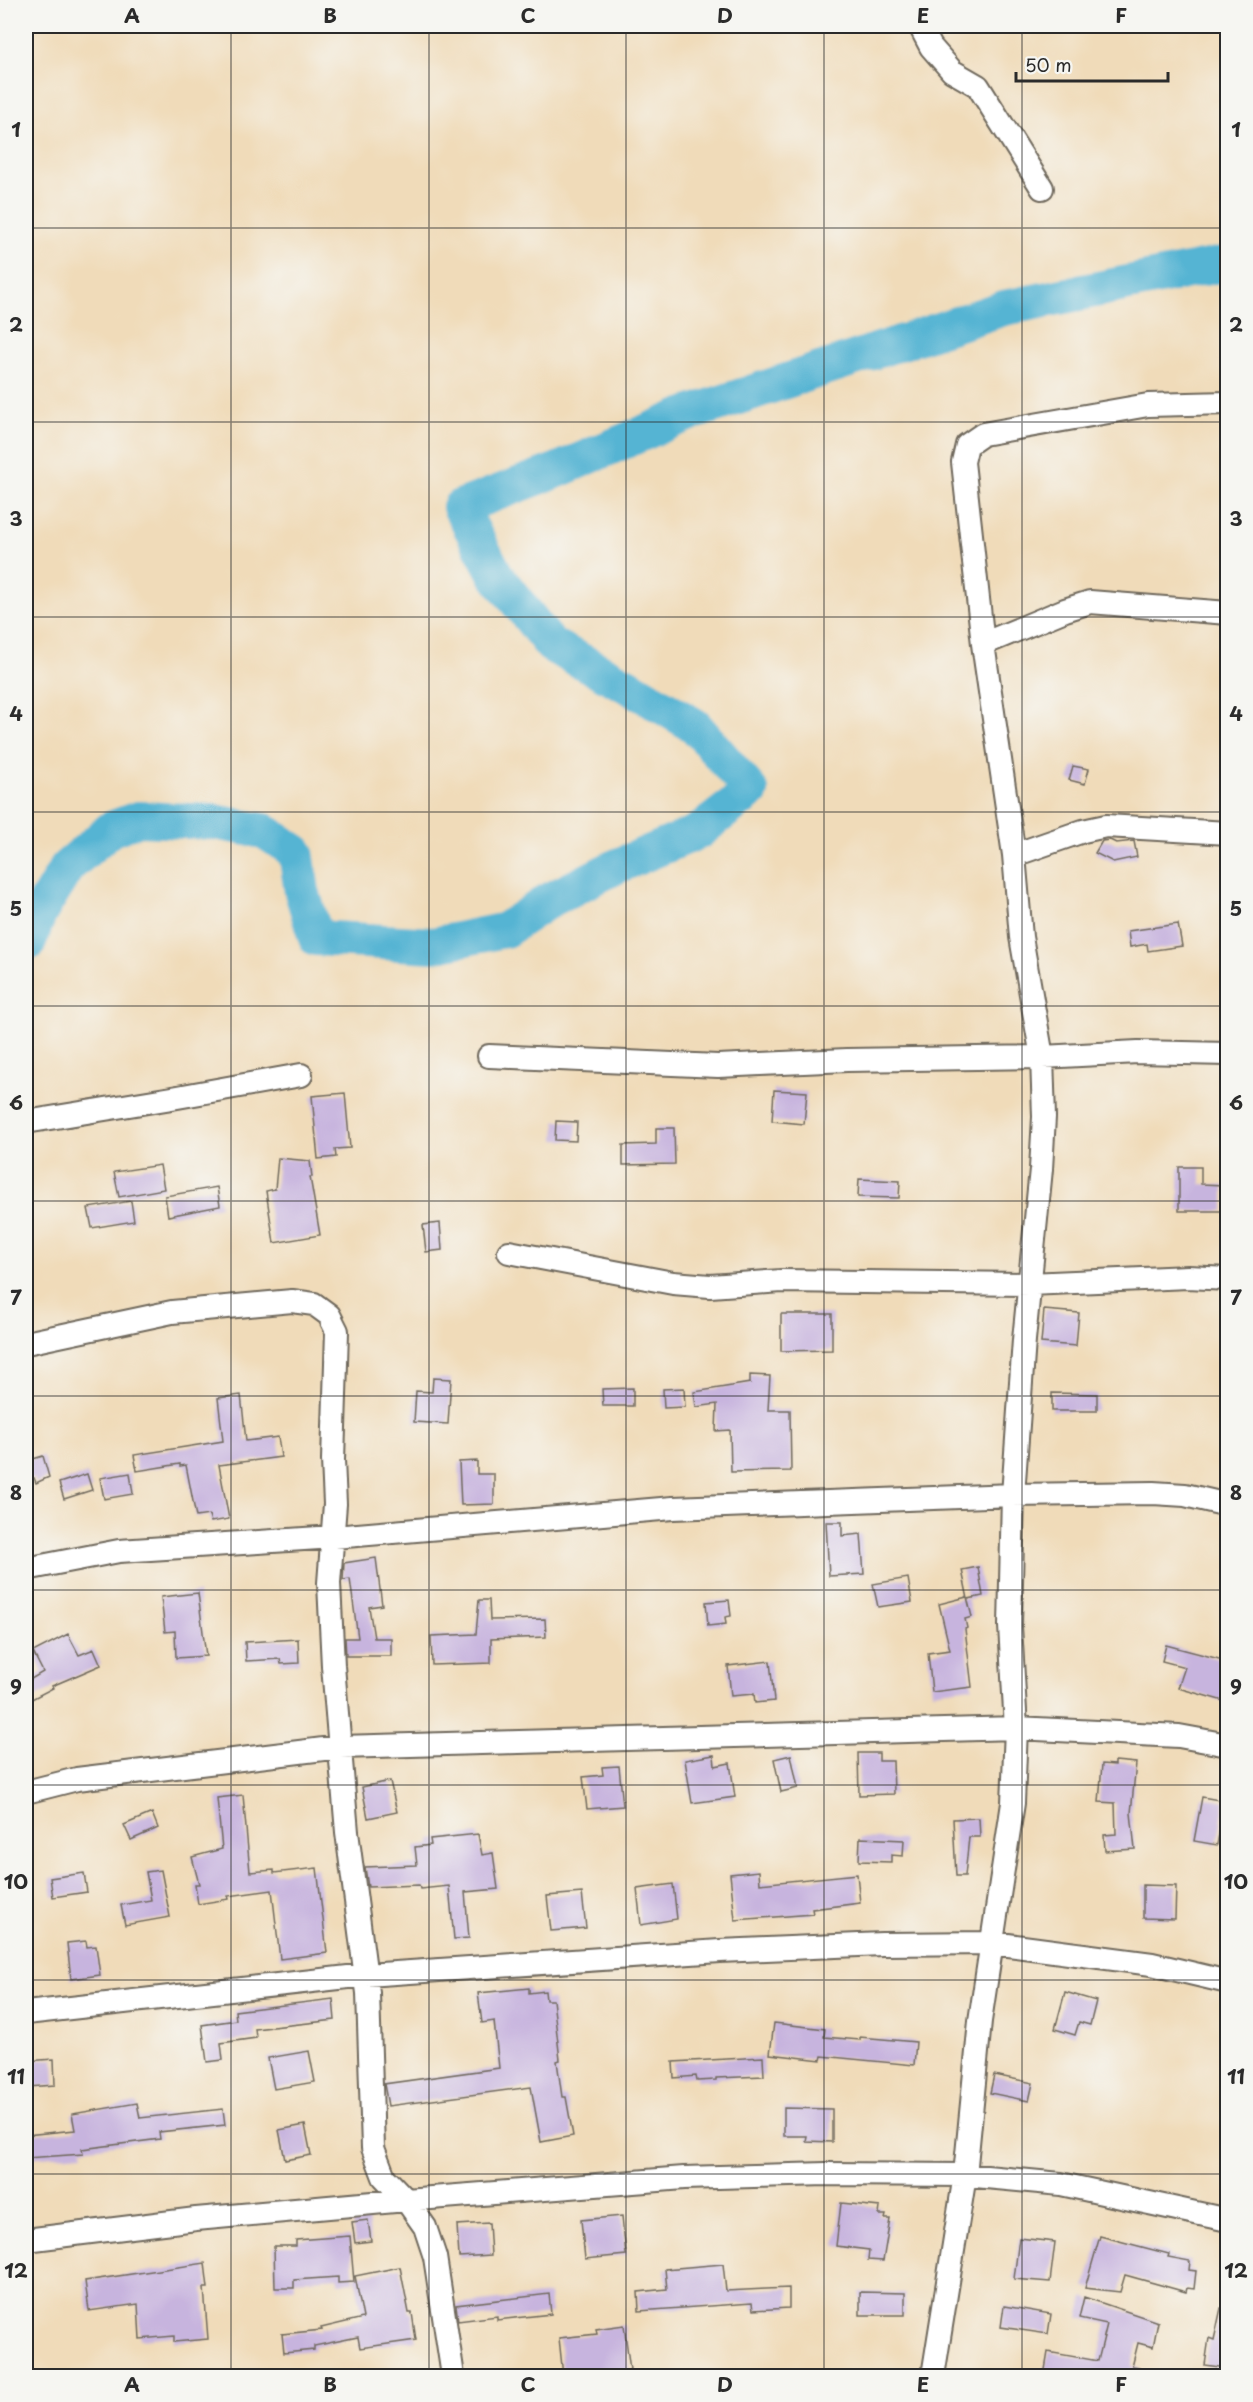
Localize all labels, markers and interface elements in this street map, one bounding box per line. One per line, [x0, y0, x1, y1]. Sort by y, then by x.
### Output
text: A [124, 0, 140, 30]
text: B [323, 0, 337, 30]
text: C [520, 0, 536, 30]
text: D [717, 0, 733, 30]
text: E [917, 0, 929, 30]
text: F [1115, 0, 1127, 30]
scale bar [1016, 45, 1168, 83]
text: 50 m [1025, 51, 1072, 78]
text: 1 [11, 114, 21, 144]
text: 1 [1231, 114, 1241, 144]
text: 2 [9, 309, 23, 339]
text: 2 [1229, 309, 1243, 339]
text: 3 [9, 503, 23, 533]
text: 3 [1229, 503, 1243, 533]
text: 4 [9, 698, 23, 728]
text: 4 [1229, 698, 1243, 728]
text: 5 [10, 893, 22, 923]
text: 5 [1230, 893, 1242, 923]
text: 6 [9, 1087, 23, 1117]
text: 6 [1229, 1087, 1243, 1117]
text: 7 [10, 1282, 22, 1312]
text: 7 [1230, 1282, 1242, 1312]
text: 8 [10, 1477, 22, 1507]
text: 8 [1230, 1477, 1242, 1507]
text: 9 [10, 1671, 22, 1701]
text: 9 [1230, 1671, 1242, 1701]
text: 10 [4, 1866, 28, 1896]
text: 10 [1224, 1866, 1248, 1896]
text: 11 [7, 2061, 25, 2091]
text: 11 [1227, 2061, 1245, 2091]
text: 12 [4, 2255, 28, 2285]
text: 12 [1224, 2255, 1248, 2285]
text: A [124, 2369, 140, 2399]
text: B [323, 2369, 337, 2399]
text: C [520, 2369, 536, 2399]
text: D [717, 2369, 733, 2399]
text: E [917, 2369, 929, 2399]
text: F [1115, 2369, 1127, 2399]

